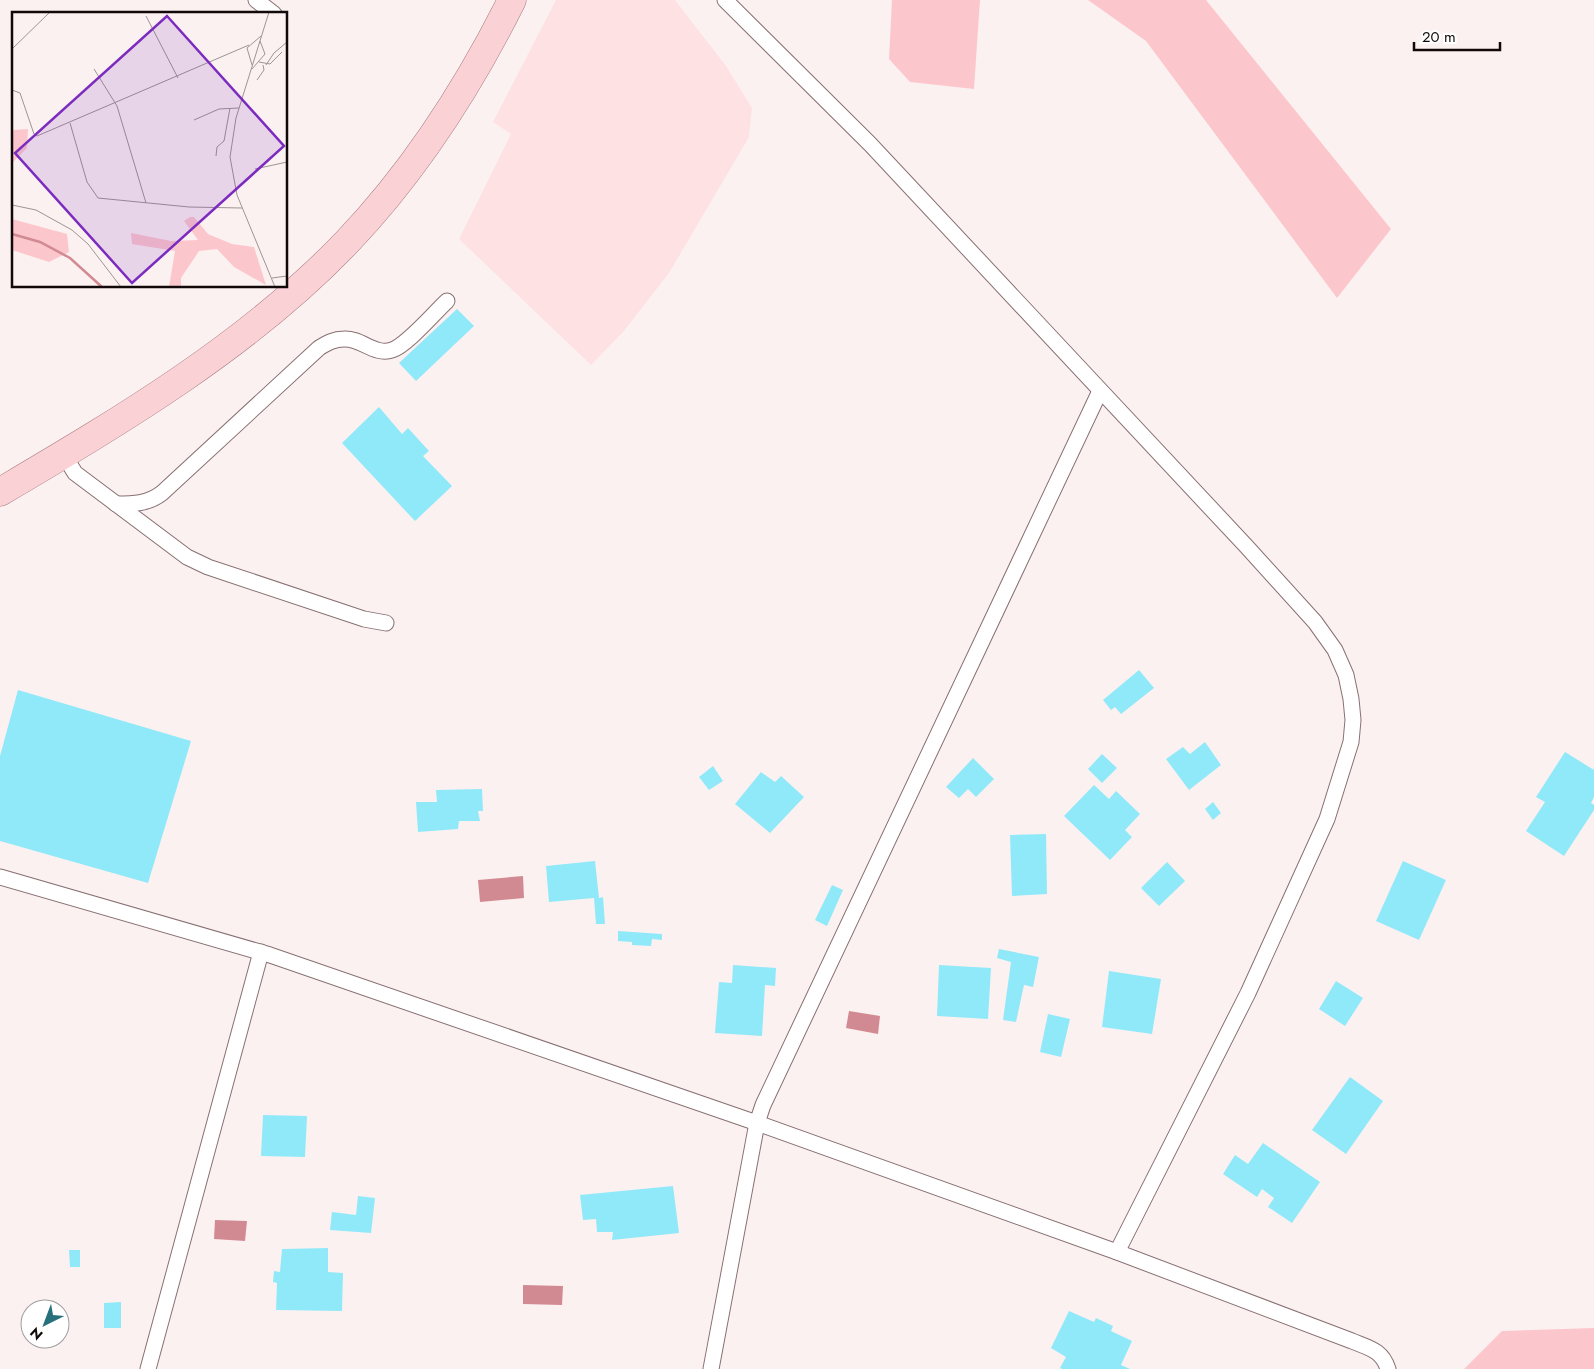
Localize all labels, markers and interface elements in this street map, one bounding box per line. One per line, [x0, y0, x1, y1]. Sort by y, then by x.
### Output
inset map [12, 12, 288, 288]
scale bar [1414, 20, 1500, 52]
text: 20 m [1422, 26, 1456, 48]
north arrow [20, 1299, 70, 1349]
text: N [25, 1323, 47, 1345]

